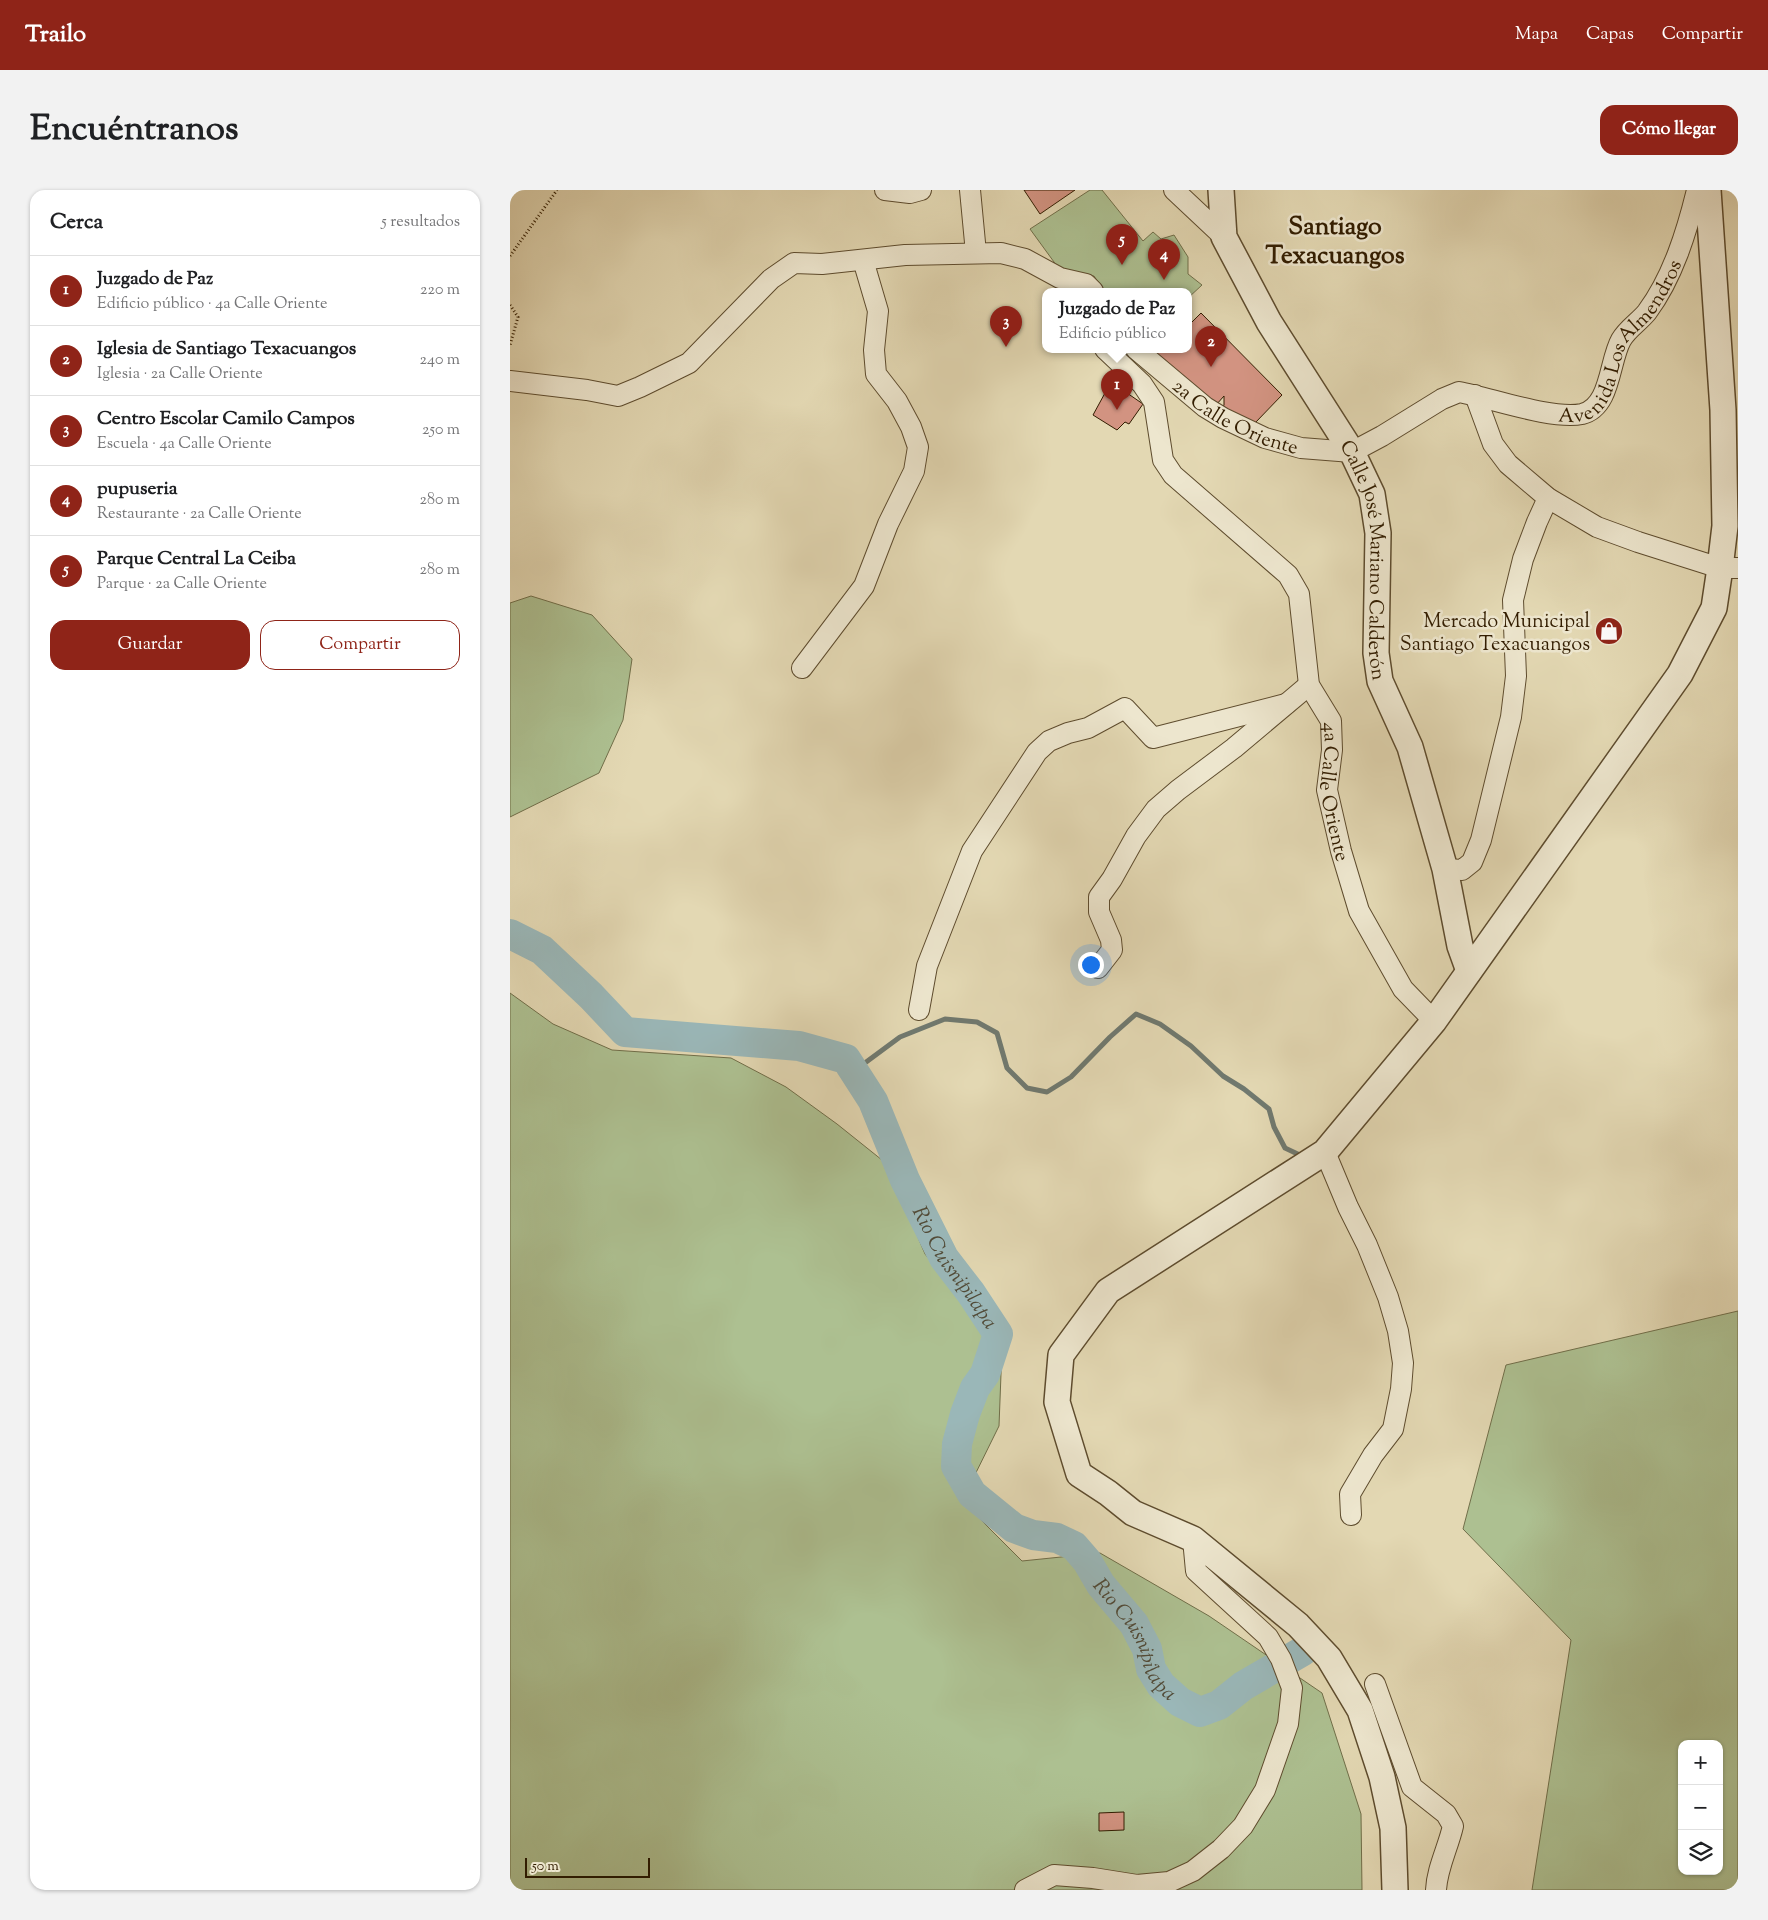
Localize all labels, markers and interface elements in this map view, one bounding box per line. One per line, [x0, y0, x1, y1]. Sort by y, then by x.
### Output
text: Trailo [25, 18, 86, 52]
text: Mapa [1515, 22, 1558, 48]
text: Capas [1586, 22, 1634, 48]
text: Compartir [1662, 22, 1743, 48]
text: Encuéntranos [30, 105, 239, 156]
button: Cómo llegar [1600, 105, 1738, 155]
text: Cerca [50, 208, 103, 238]
district label: Santiago Texacuangos [1266, 210, 1405, 275]
text: 5 resultados [381, 211, 460, 234]
pin: 5 [1106, 224, 1138, 265]
pin: 4 [1148, 239, 1180, 280]
street label: Avenida Los Almendros [1558, 256, 1691, 432]
text: Juzgado de Paz [97, 266, 213, 293]
text: 1 [63, 279, 69, 302]
text: 220 m [420, 279, 460, 302]
popup [1042, 288, 1192, 353]
text: Edificio público · 4a Calle Oriente [97, 293, 327, 316]
text: Juzgado de Paz [1059, 296, 1175, 323]
pin: 3 [990, 306, 1022, 347]
text: Edificio público [1059, 323, 1166, 346]
pin: 2 [1195, 326, 1227, 367]
text: Iglesia de Santiago Texacuangos [97, 336, 356, 363]
text: 2 [62, 349, 70, 372]
text: 240 m [419, 349, 460, 372]
text: Iglesia · 2a Calle Oriente [97, 363, 263, 386]
pin: 1 [1101, 369, 1133, 410]
street label: 2a Calle Oriente [1165, 373, 1301, 464]
text: Centro Escolar Camilo Campos [97, 406, 355, 433]
text: 3 [63, 419, 69, 442]
text: 250 m [422, 419, 460, 442]
text: Escuela · 4a Calle Oriente [97, 433, 272, 456]
street label: Calle José Mariano Calderón [1331, 435, 1392, 683]
text: pupuseria [97, 476, 178, 503]
text: 4 [62, 489, 70, 512]
text: 280 m [419, 489, 460, 512]
text: Restaurante · 2a Calle Oriente [97, 503, 302, 526]
text: Parque Central La Ceiba [97, 546, 296, 573]
text: 5 [63, 559, 69, 582]
text: 280 m [419, 559, 460, 582]
text: Parque · 2a Calle Oriente [97, 573, 267, 596]
place label: Mercado Municipal Santiago Texacuangos [1400, 608, 1590, 660]
shop icon: Mercado Municipal Santiago Texacuangos [1594, 616, 1624, 646]
button: Guardar [50, 620, 250, 670]
button: Compartir [260, 620, 460, 670]
street label: 4a Calle Oriente [1310, 722, 1355, 865]
your location [1078, 952, 1104, 978]
water label: Rio Cuisnipilapa [903, 1201, 1004, 1336]
water label: Rio Cuisnipilapa [1085, 1573, 1183, 1709]
map controls [1678, 1740, 1723, 1875]
button: + [1678, 1740, 1723, 1785]
button: − [1678, 1785, 1723, 1830]
button: layers [1678, 1830, 1723, 1875]
scale bar [525, 1855, 650, 1878]
text: 50 m [532, 1857, 559, 1877]

